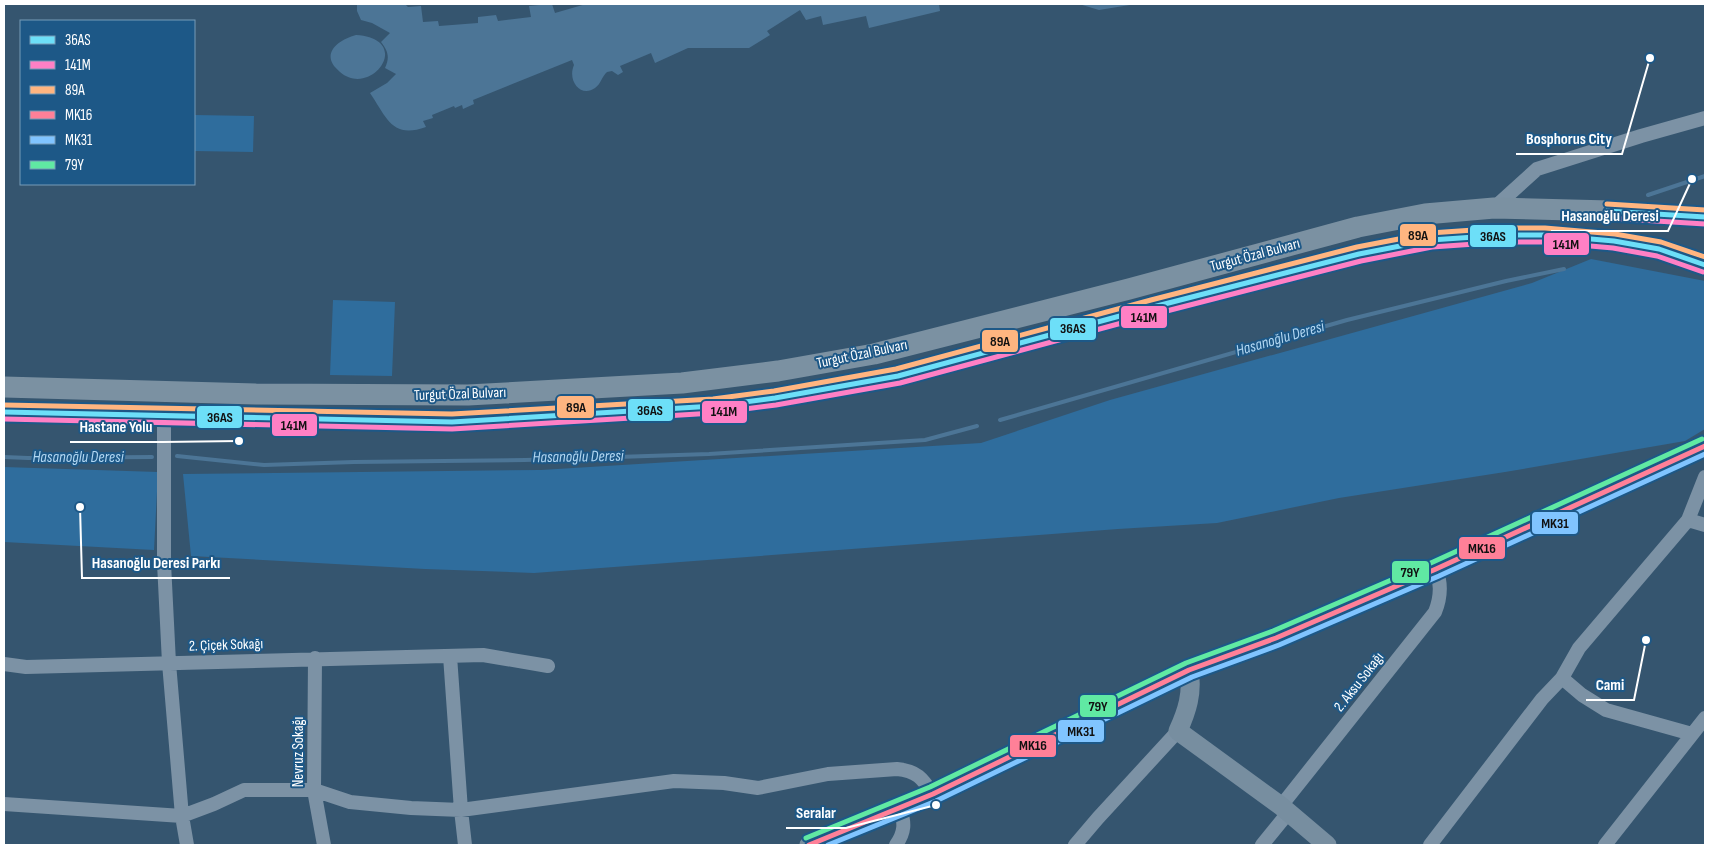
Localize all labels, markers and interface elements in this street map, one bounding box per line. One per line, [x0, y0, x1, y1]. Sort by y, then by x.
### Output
legend [20, 20, 195, 185]
text: 36AS [65, 31, 91, 50]
text: 141M [65, 56, 91, 75]
text: 89A [65, 81, 85, 100]
text: MK16 [65, 106, 92, 125]
callout: Bosphorus City [1516, 123, 1622, 154]
text: Bosphorus City [1526, 130, 1612, 149]
text: MK31 [65, 131, 93, 150]
text: 79Y [65, 156, 85, 175]
callout: Hasanoğlu Deresi [1551, 200, 1668, 231]
text: Hasanoğlu Deresi [1561, 207, 1659, 226]
line badge: 89A [1399, 223, 1437, 247]
line badge: 36AS [1469, 224, 1517, 248]
text: 89A [1408, 227, 1428, 244]
text: 36AS [1480, 228, 1506, 245]
line badge: 141M [1543, 232, 1590, 256]
street label: Turgut Özal Bulvarı [1208, 234, 1302, 276]
text: 141M [1553, 236, 1579, 253]
line badge: 141M [1120, 305, 1168, 329]
text: 141M [1131, 309, 1157, 326]
line badge: 36AS [1049, 317, 1097, 341]
water label: Hasanoğlu Deresi [1234, 317, 1327, 361]
text: 36AS [1060, 320, 1086, 337]
line badge: 89A [981, 329, 1019, 353]
text: 89A [990, 333, 1010, 350]
street label: Turgut Özal Bulvarı [815, 335, 909, 373]
street label: Turgut Özal Bulvarı [414, 383, 506, 405]
line badge: 89A [556, 395, 595, 419]
line badge: 36AS [627, 398, 674, 422]
text: 89A [566, 399, 586, 416]
line badge: 141M [701, 400, 748, 424]
text: 36AS [637, 402, 663, 419]
text: 141M [711, 403, 737, 420]
line badge: 36AS [196, 405, 243, 429]
text: 36AS [207, 409, 233, 426]
callout: Hastane Yolu [70, 411, 163, 442]
line badge: 141M [271, 413, 318, 437]
text: 141M [281, 417, 307, 434]
text: Hastane Yolu [79, 418, 153, 437]
water label: Hasanoğlu Deresi [532, 447, 625, 467]
water label: Hasanoğlu Deresi [32, 448, 125, 467]
line badge: MK31 [1531, 511, 1579, 535]
text: MK31 [1541, 515, 1569, 532]
line badge: MK16 [1458, 536, 1506, 560]
text: MK16 [1468, 540, 1496, 557]
callout: Hasanoğlu Deresi Parkı [82, 547, 230, 578]
text: Hasanoğlu Deresi Parkı [92, 554, 220, 573]
line badge: 79Y [1391, 560, 1430, 584]
text: 79Y [1401, 564, 1420, 581]
street label: 2. Çiçek Sokağı [188, 634, 264, 656]
street label: 2. Aksu Sokağı [1330, 648, 1388, 716]
callout: Cami [1586, 669, 1634, 700]
text: Cami [1596, 676, 1624, 695]
line badge: 79Y [1079, 694, 1117, 718]
text: 79Y [1089, 698, 1108, 715]
street label: Nevruz Sokağı [289, 717, 308, 787]
line badge: MK31 [1057, 719, 1105, 743]
text: MK31 [1067, 723, 1095, 740]
line badge: MK16 [1009, 734, 1057, 758]
text: MK16 [1019, 737, 1047, 754]
callout: Seralar [786, 797, 846, 828]
text: Seralar [796, 804, 836, 823]

